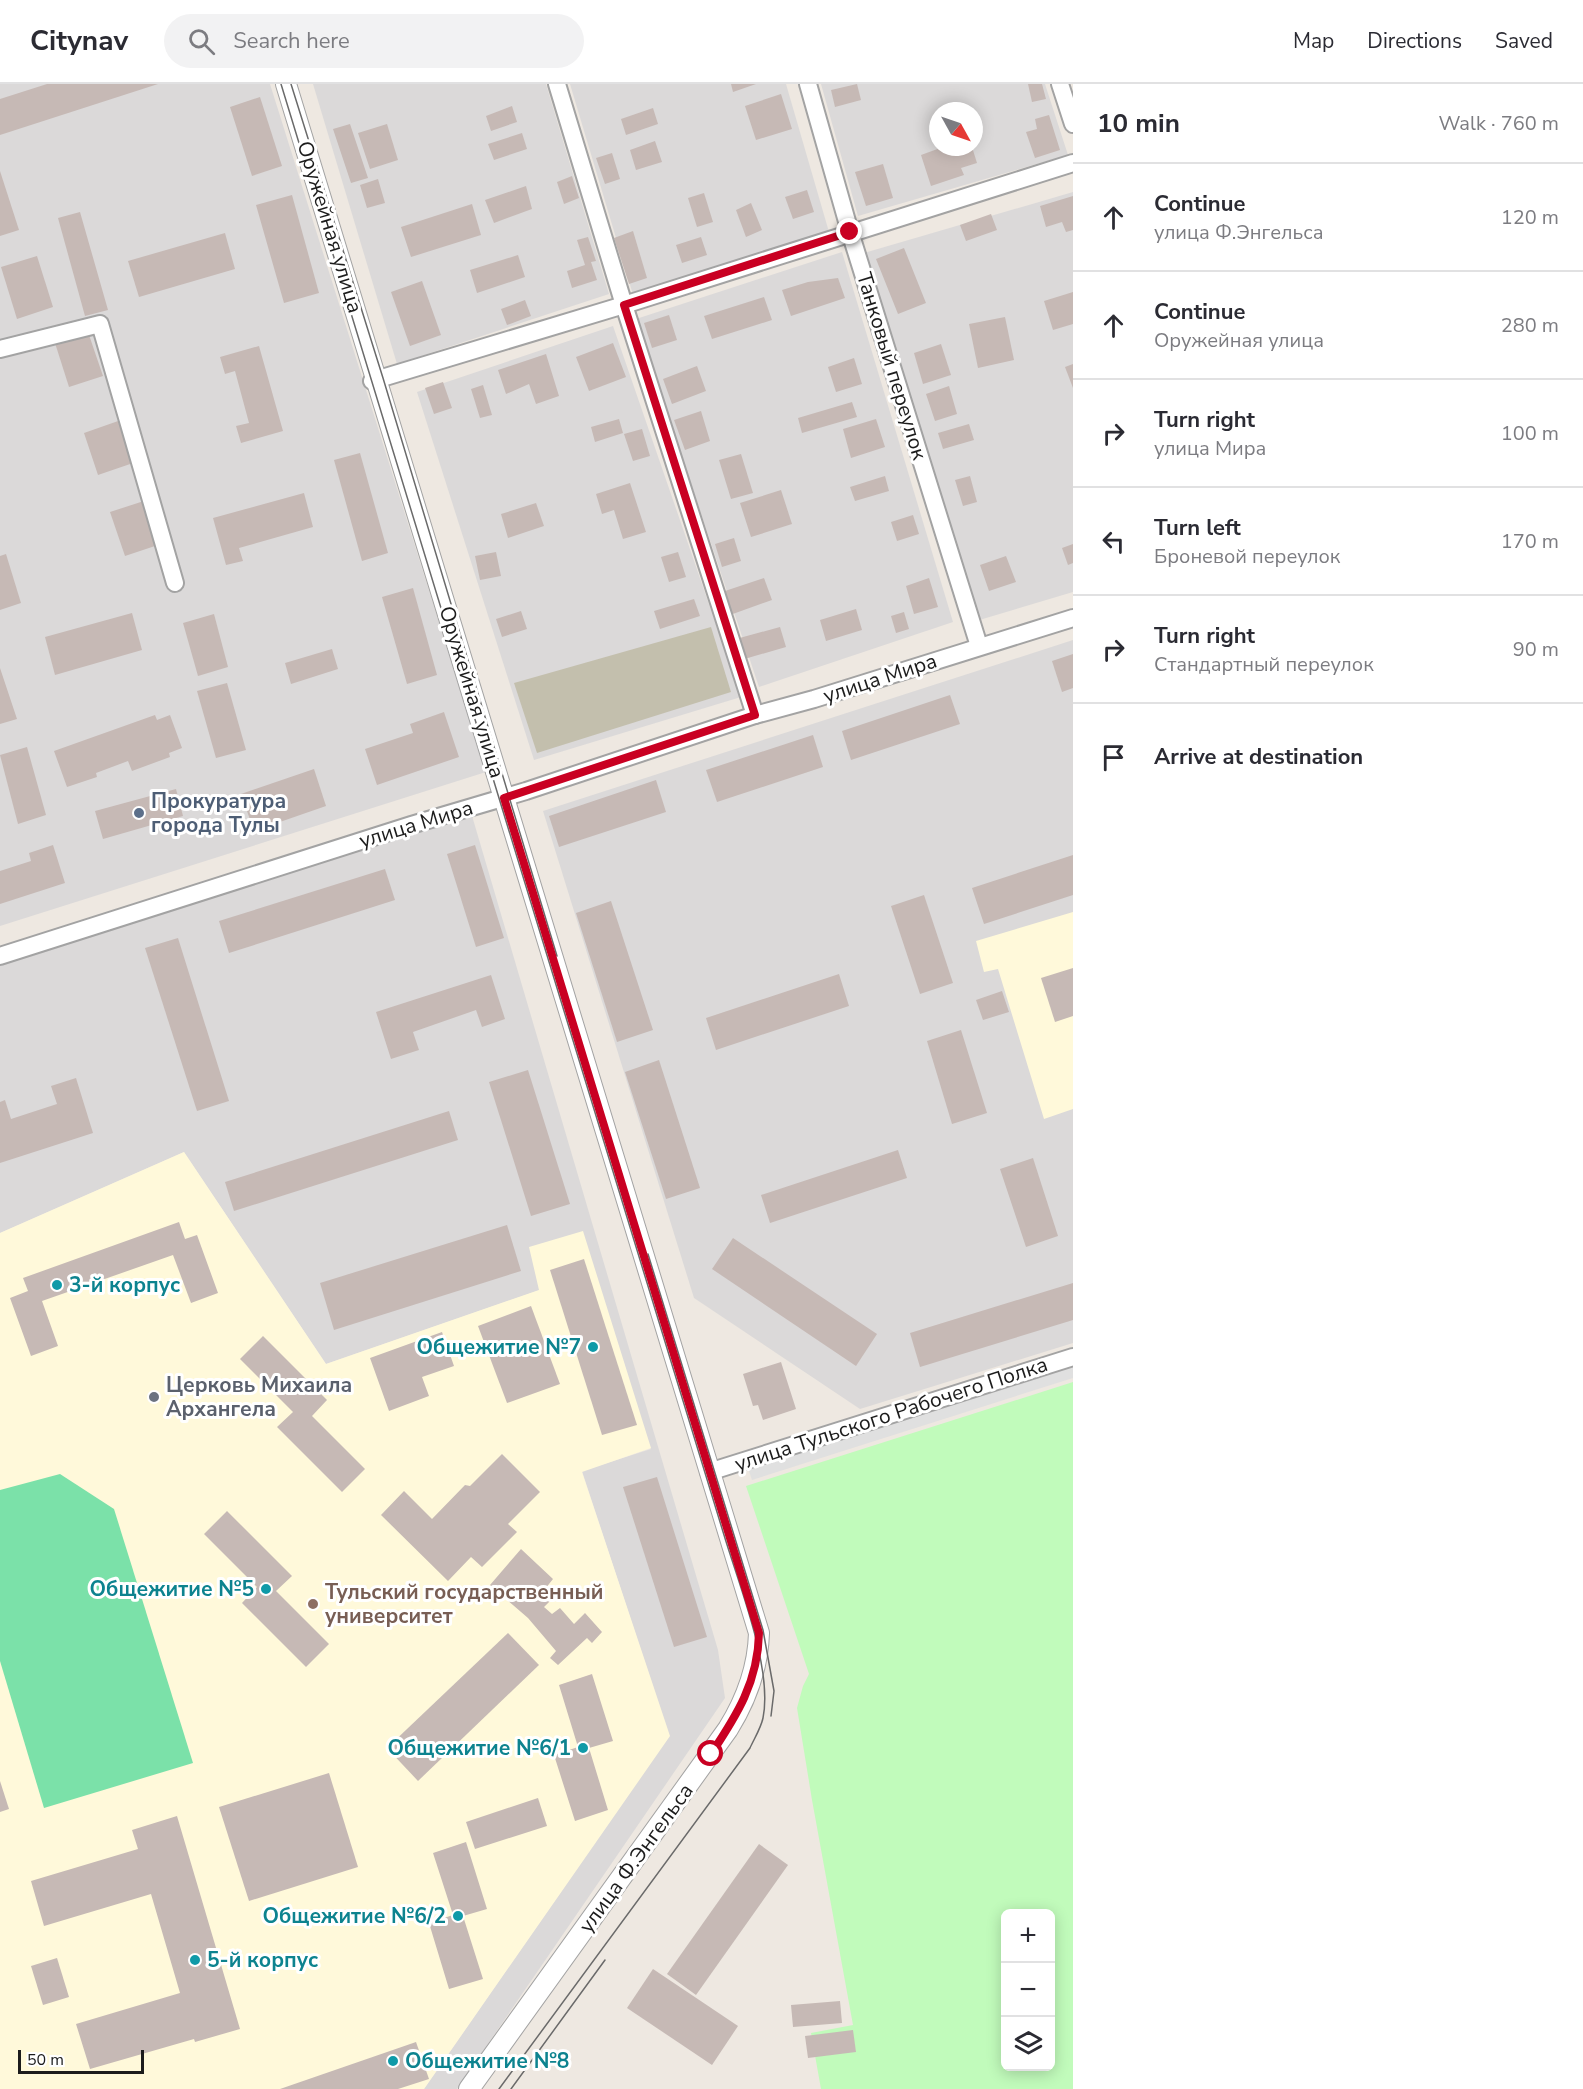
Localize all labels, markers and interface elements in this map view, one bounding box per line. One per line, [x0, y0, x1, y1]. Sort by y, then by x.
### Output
search box [164, 14, 584, 68]
text: Citynav [30, 22, 128, 60]
icon: search [185, 25, 218, 58]
text: Search here [233, 26, 350, 56]
text: Map [1293, 27, 1334, 55]
text: Directions [1367, 27, 1462, 55]
text: Saved [1495, 27, 1553, 55]
north arrow [929, 102, 983, 156]
text: 10 min [1097, 106, 1180, 141]
text: Walk · 760 m [1439, 110, 1559, 137]
street label: Оружейная улица [291, 138, 369, 316]
text: Continue [1154, 189, 1245, 219]
icon: ahead [1097, 201, 1130, 234]
text: 120 m [1501, 204, 1559, 231]
route end [836, 218, 862, 244]
text: улица Ф.Энгельса [1154, 219, 1324, 246]
street label: Танковый переулок [850, 269, 934, 464]
text: Continue [1154, 297, 1245, 327]
icon: ahead [1097, 309, 1130, 342]
text: 280 m [1501, 312, 1559, 339]
text: Оружейная улица [1154, 327, 1324, 354]
text: Turn right [1154, 405, 1255, 435]
icon: right [1097, 417, 1130, 450]
text: 100 m [1501, 420, 1559, 447]
text: улица Мира [1154, 435, 1266, 462]
text: Turn left [1154, 513, 1241, 543]
icon: left [1097, 525, 1130, 558]
text: 170 m [1501, 528, 1559, 555]
text: Броневой переулок [1154, 543, 1340, 570]
street label: Оружейная улица [433, 603, 511, 781]
text: Turn right [1154, 621, 1255, 651]
icon: right [1097, 633, 1130, 666]
text: 90 m [1513, 636, 1559, 663]
street label: улица Мира [820, 646, 940, 710]
text: Стандартный переулок [1154, 651, 1374, 678]
icon: arrive [1097, 741, 1130, 774]
text: Arrive at destination [1154, 742, 1363, 772]
place label: Прокуратура города Тулы [151, 787, 286, 839]
street label: улица Мира [355, 793, 477, 855]
marker: Прокуратура города Тулы [132, 806, 146, 820]
place label: 3-й корпус [69, 1271, 180, 1299]
marker: 3-й корпус [50, 1278, 64, 1292]
place label: Общежитие №7 [417, 1333, 581, 1361]
marker: Общежитие №7 [586, 1340, 600, 1354]
street label: улица Тульского Рабочего Полка [731, 1350, 1051, 1478]
place label: Церковь Михаила Архангела [166, 1371, 352, 1423]
marker: Церковь Михаила Архангела [147, 1390, 161, 1404]
place label: Общежитие №5 [90, 1575, 254, 1603]
place label: Тульский государственный университет [325, 1578, 603, 1630]
marker: Общежитие №5 [259, 1582, 273, 1596]
marker: Тульский государственный университет [306, 1597, 320, 1611]
place label: Общежитие №6/1 [387, 1734, 571, 1762]
route start [697, 1740, 723, 1766]
marker: Общежитие №6/1 [576, 1741, 590, 1755]
street label: улица Ф.Энгельса [572, 1778, 700, 1938]
place label: Общежитие №6/2 [262, 1902, 446, 1930]
marker: Общежитие №6/2 [451, 1909, 465, 1923]
map controls [1001, 1909, 1055, 2071]
button: + [1001, 1909, 1055, 1963]
place label: 5-й корпус [207, 1946, 318, 1974]
marker: 5-й корпус [188, 1953, 202, 1967]
button: − [1001, 1963, 1055, 2017]
button: layers [1001, 2017, 1055, 2071]
scale bar [18, 2047, 144, 2074]
place label: Общежитие №8 [405, 2047, 569, 2075]
text: 50 m [27, 2049, 64, 2071]
marker: Общежитие №8 [386, 2054, 400, 2068]

